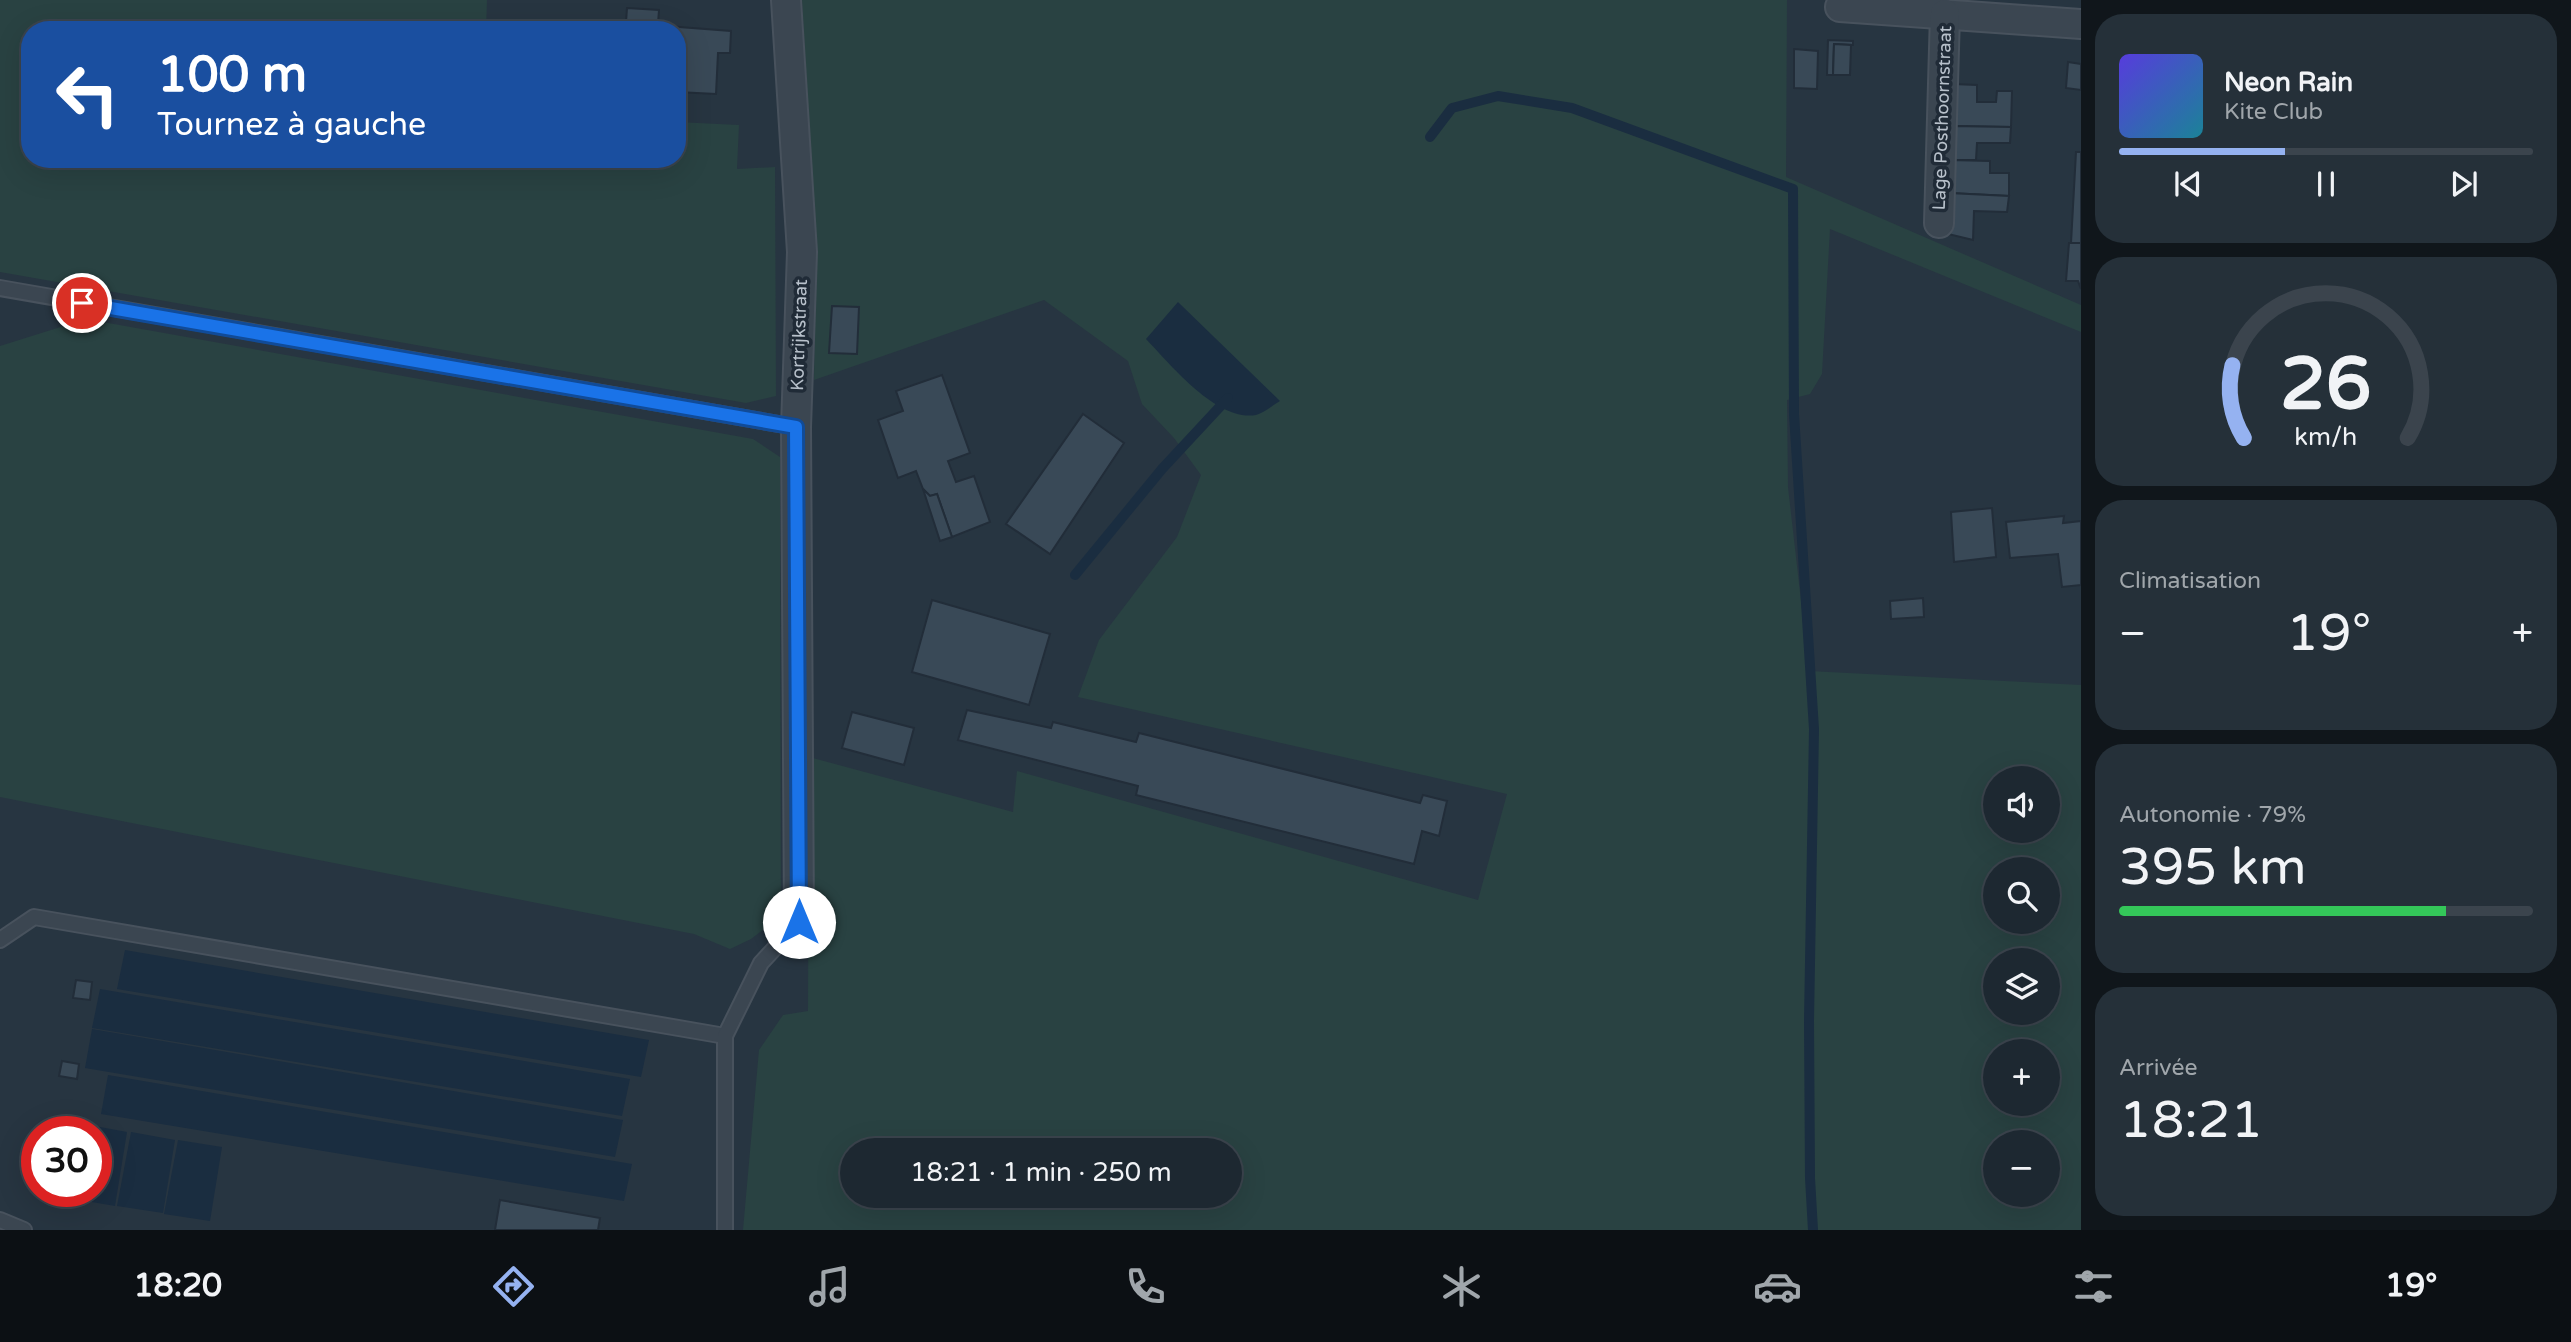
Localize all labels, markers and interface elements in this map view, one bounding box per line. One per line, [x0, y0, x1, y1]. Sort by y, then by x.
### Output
street label: Lage Posthoornstraat [1928, 25, 1956, 211]
text: 100 m [157, 46, 307, 105]
icon: left [42, 49, 133, 140]
text: Neon Rain [2224, 67, 2353, 98]
text: Kite Club [2224, 98, 2323, 126]
text: Tournez à gauche [157, 106, 426, 144]
icon: previous [2169, 165, 2207, 203]
icon: pause [2307, 165, 2345, 203]
icon: next [2445, 165, 2483, 203]
pin [52, 273, 112, 333]
street label: Kortrijkstraat [786, 279, 812, 391]
icon: arrive [63, 284, 101, 322]
text: 26 [2280, 341, 2372, 429]
text: km/h [2295, 422, 2357, 452]
text: Climatisation [2119, 567, 2261, 595]
text: 19° [2286, 602, 2371, 665]
text: − [2119, 611, 2146, 657]
text: + [2512, 611, 2533, 657]
map controls [1983, 766, 2060, 1207]
button: sound [1983, 766, 2060, 843]
text: Autonomie · 79% [2119, 801, 2306, 829]
text: 395 km [2119, 836, 2307, 899]
button: search [1983, 857, 2060, 934]
position arrow [762, 885, 836, 959]
button: layers [1983, 948, 2060, 1025]
button: + [1983, 1039, 2060, 1116]
text: Arrivée [2119, 1054, 2197, 1082]
text: 18:21 [2119, 1089, 2263, 1152]
speed limit sign: 30 [21, 1116, 112, 1207]
button: − [1983, 1130, 2060, 1207]
text: 18:21 · 1 min · 250 m [910, 1157, 1172, 1188]
icon: directions [489, 1262, 538, 1311]
icon: music [805, 1262, 854, 1311]
icon: phone [1121, 1262, 1170, 1311]
icon: climate [1437, 1262, 1486, 1311]
icon: car [1753, 1262, 1802, 1311]
icon: filters [2069, 1262, 2118, 1311]
text: 18:20 [133, 1267, 222, 1305]
text: 19° [2385, 1267, 2437, 1305]

